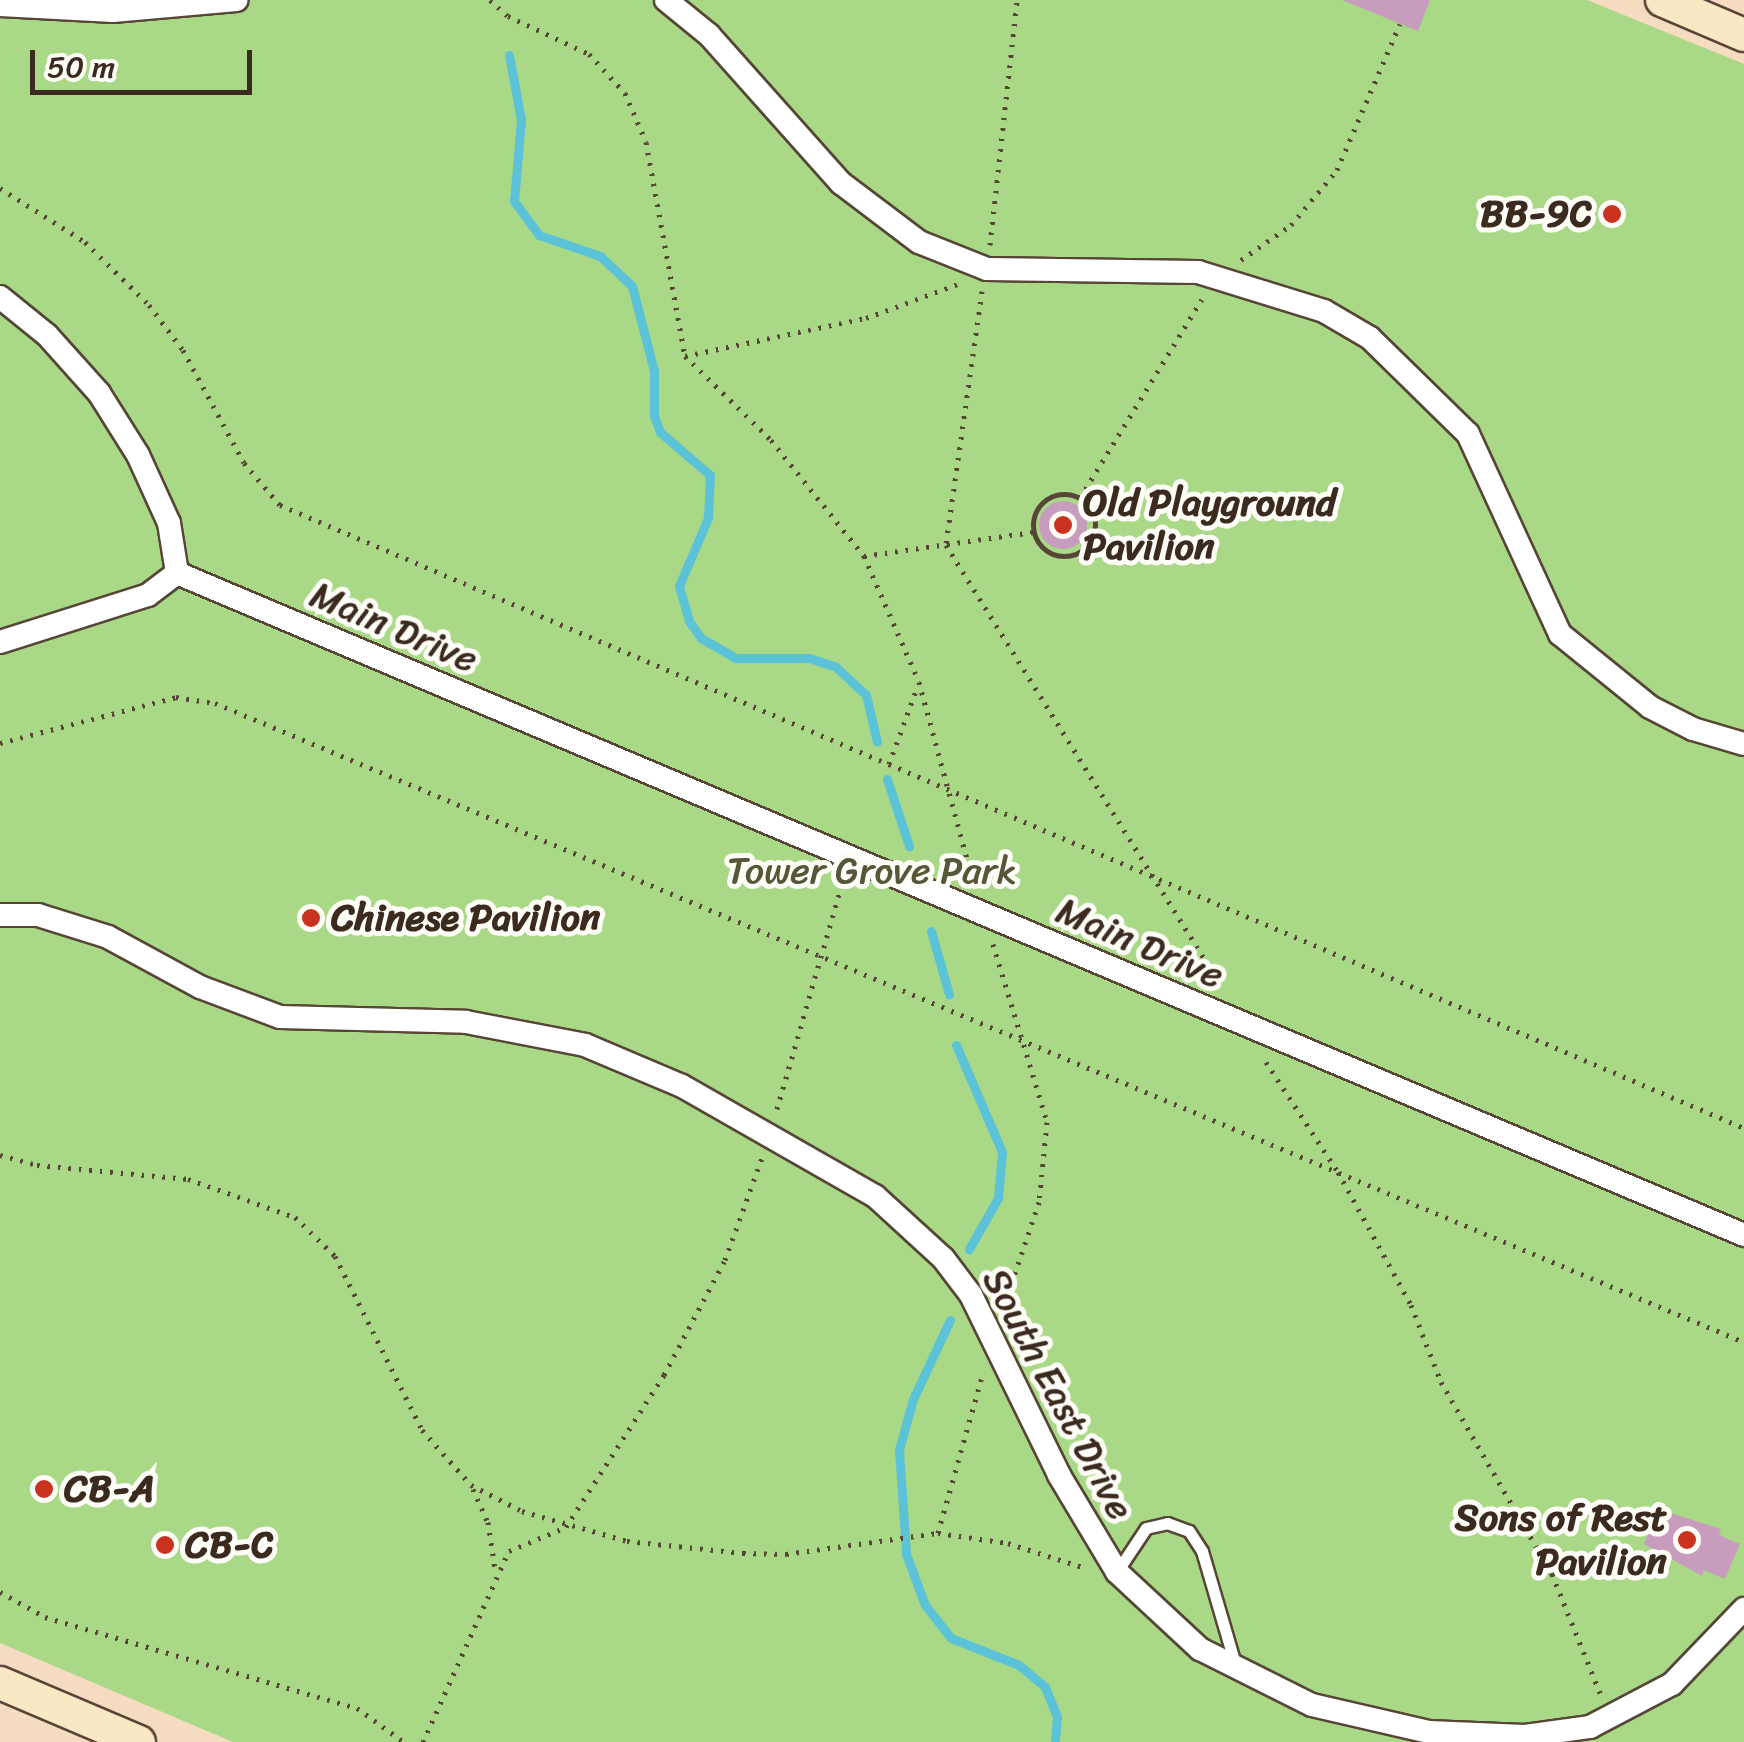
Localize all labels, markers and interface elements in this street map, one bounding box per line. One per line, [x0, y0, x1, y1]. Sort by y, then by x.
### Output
scale bar [35, 30, 258, 92]
text: 50 m [47, 40, 115, 94]
place label: BB-9C [1480, 191, 1592, 237]
marker: BB-9C [1601, 203, 1623, 225]
place label: Old Playground Pavilion [1083, 480, 1336, 570]
marker: Old Playground Pavilion [1052, 514, 1074, 536]
street label: Main Drive [304, 571, 484, 683]
park label: Tower Grove Park [726, 848, 1018, 894]
street label: Main Drive [1050, 887, 1230, 999]
place label: Chinese Pavilion [331, 895, 600, 941]
marker: Chinese Pavilion [300, 907, 322, 929]
street label: South East Drive [972, 1260, 1144, 1528]
place label: CB-A [64, 1466, 155, 1512]
marker: CB-A [33, 1478, 55, 1500]
place label: Sons of Rest Pavilion [1453, 1495, 1667, 1585]
place label: CB-C [185, 1522, 273, 1568]
marker: Sons of Rest Pavilion [1676, 1529, 1698, 1551]
marker: CB-C [154, 1534, 176, 1556]

